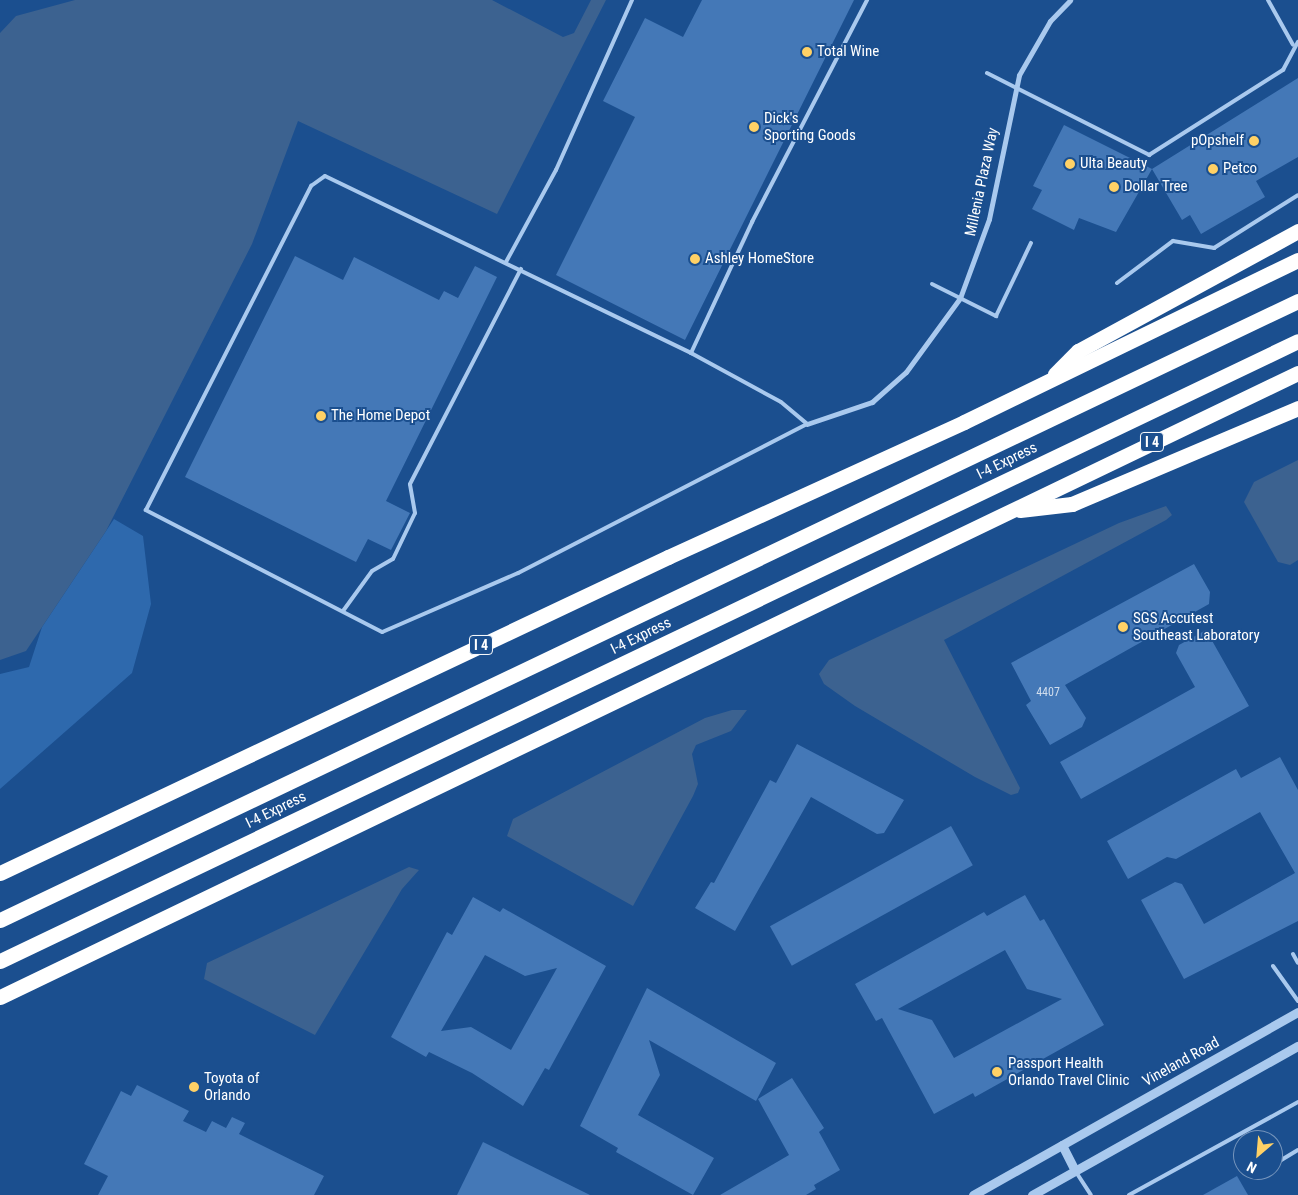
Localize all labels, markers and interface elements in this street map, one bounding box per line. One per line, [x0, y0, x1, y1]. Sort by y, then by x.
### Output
place label: Total Wine [817, 43, 879, 61]
marker: Total Wine [801, 46, 813, 58]
place label: Dick's Sporting Goods [764, 109, 856, 144]
marker: Dick's Sporting Goods [748, 121, 760, 133]
street label: Millenia Plaza Way [962, 126, 1002, 238]
place label: pOpshelf [1191, 132, 1244, 150]
marker: pOpshelf [1248, 135, 1260, 147]
place label: Ulta Beauty [1080, 155, 1147, 173]
marker: Ulta Beauty [1064, 158, 1076, 170]
place label: Petco [1223, 160, 1257, 178]
marker: Petco [1207, 163, 1219, 175]
place label: Dollar Tree [1124, 178, 1188, 196]
marker: Dollar Tree [1108, 181, 1120, 193]
place label: Ashley HomeStore [705, 250, 814, 268]
marker: Ashley HomeStore [689, 253, 701, 265]
place label: The Home Depot [331, 407, 430, 425]
marker: The Home Depot [315, 410, 327, 422]
road number: I 4 [1140, 431, 1164, 454]
street label: I-4 Express [974, 439, 1040, 483]
place label: SGS Accutest Southeast Laboratory [1133, 609, 1260, 644]
street label: I-4 Express [608, 614, 674, 658]
marker: SGS Accutest Southeast Laboratory [1117, 621, 1129, 633]
road number: I 4 [468, 634, 494, 656]
house number: 4407 [1036, 686, 1060, 700]
street label: I-4 Express [243, 788, 309, 832]
street label: Vineland Road [1139, 1034, 1223, 1090]
place label: Passport Health Orlando Travel Clinic [1008, 1054, 1130, 1089]
marker: Passport Health Orlando Travel Clinic [990, 1065, 1004, 1079]
place label: Toyota of Orlando [204, 1069, 260, 1104]
marker: Toyota of Orlando [188, 1081, 200, 1093]
north arrow [1233, 1130, 1283, 1180]
text: N [1244, 1158, 1259, 1177]

